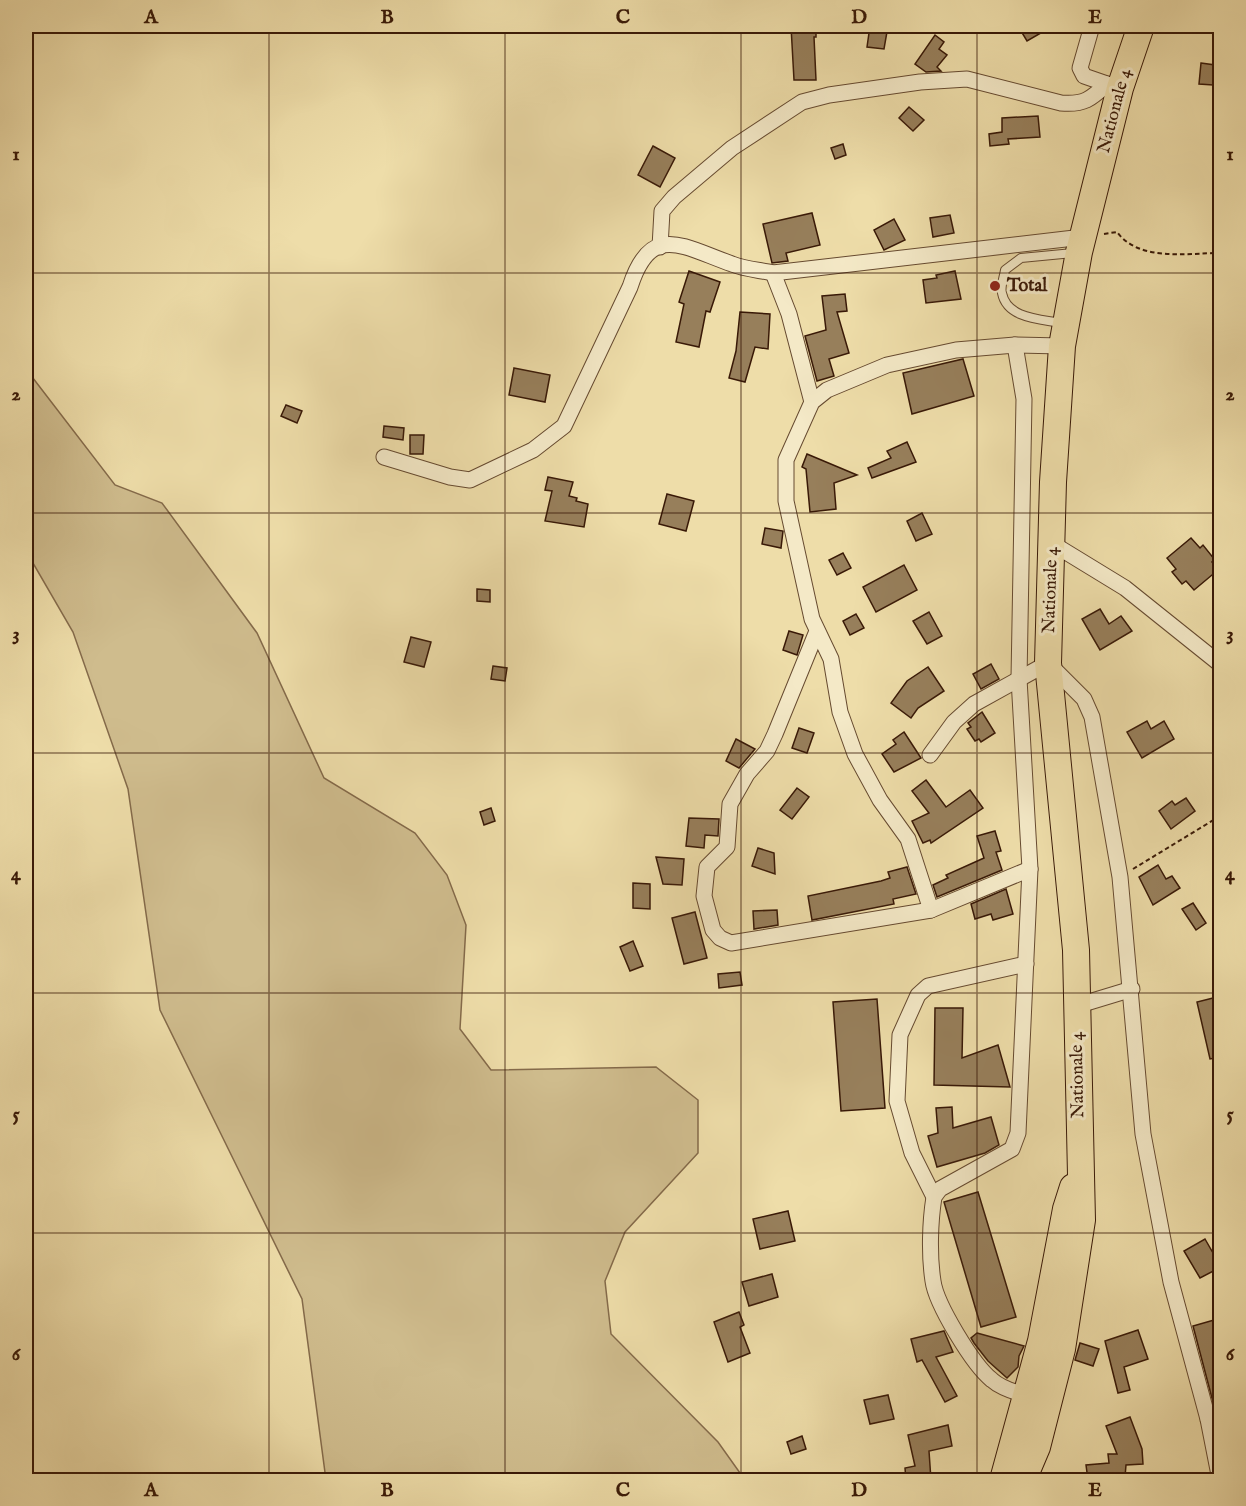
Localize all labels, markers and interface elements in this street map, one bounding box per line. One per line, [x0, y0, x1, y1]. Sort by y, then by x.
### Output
text: A [143, 5, 159, 30]
text: B [380, 5, 394, 30]
text: C [616, 5, 630, 30]
text: D [851, 5, 867, 30]
text: E [1088, 5, 1102, 30]
street label: Nationale 4 [1093, 66, 1137, 156]
text: 1 [12, 142, 20, 167]
text: 1 [1226, 142, 1234, 167]
place label: Total [1006, 275, 1048, 298]
marker: Total [988, 279, 1002, 293]
text: 2 [11, 382, 21, 407]
text: 2 [1225, 382, 1235, 407]
street label: Nationale 4 [1038, 546, 1064, 634]
text: 3 [12, 622, 20, 647]
text: 3 [1226, 622, 1234, 647]
text: 4 [11, 862, 22, 887]
text: 4 [1225, 862, 1236, 887]
street label: Nationale 4 [1066, 1031, 1090, 1119]
text: 5 [12, 1102, 20, 1127]
text: 5 [1226, 1102, 1234, 1127]
text: 6 [12, 1342, 22, 1367]
text: 6 [1226, 1342, 1236, 1367]
text: A [143, 1478, 159, 1503]
text: B [380, 1478, 394, 1503]
text: C [616, 1478, 630, 1503]
text: D [851, 1478, 867, 1503]
text: E [1088, 1478, 1102, 1503]

